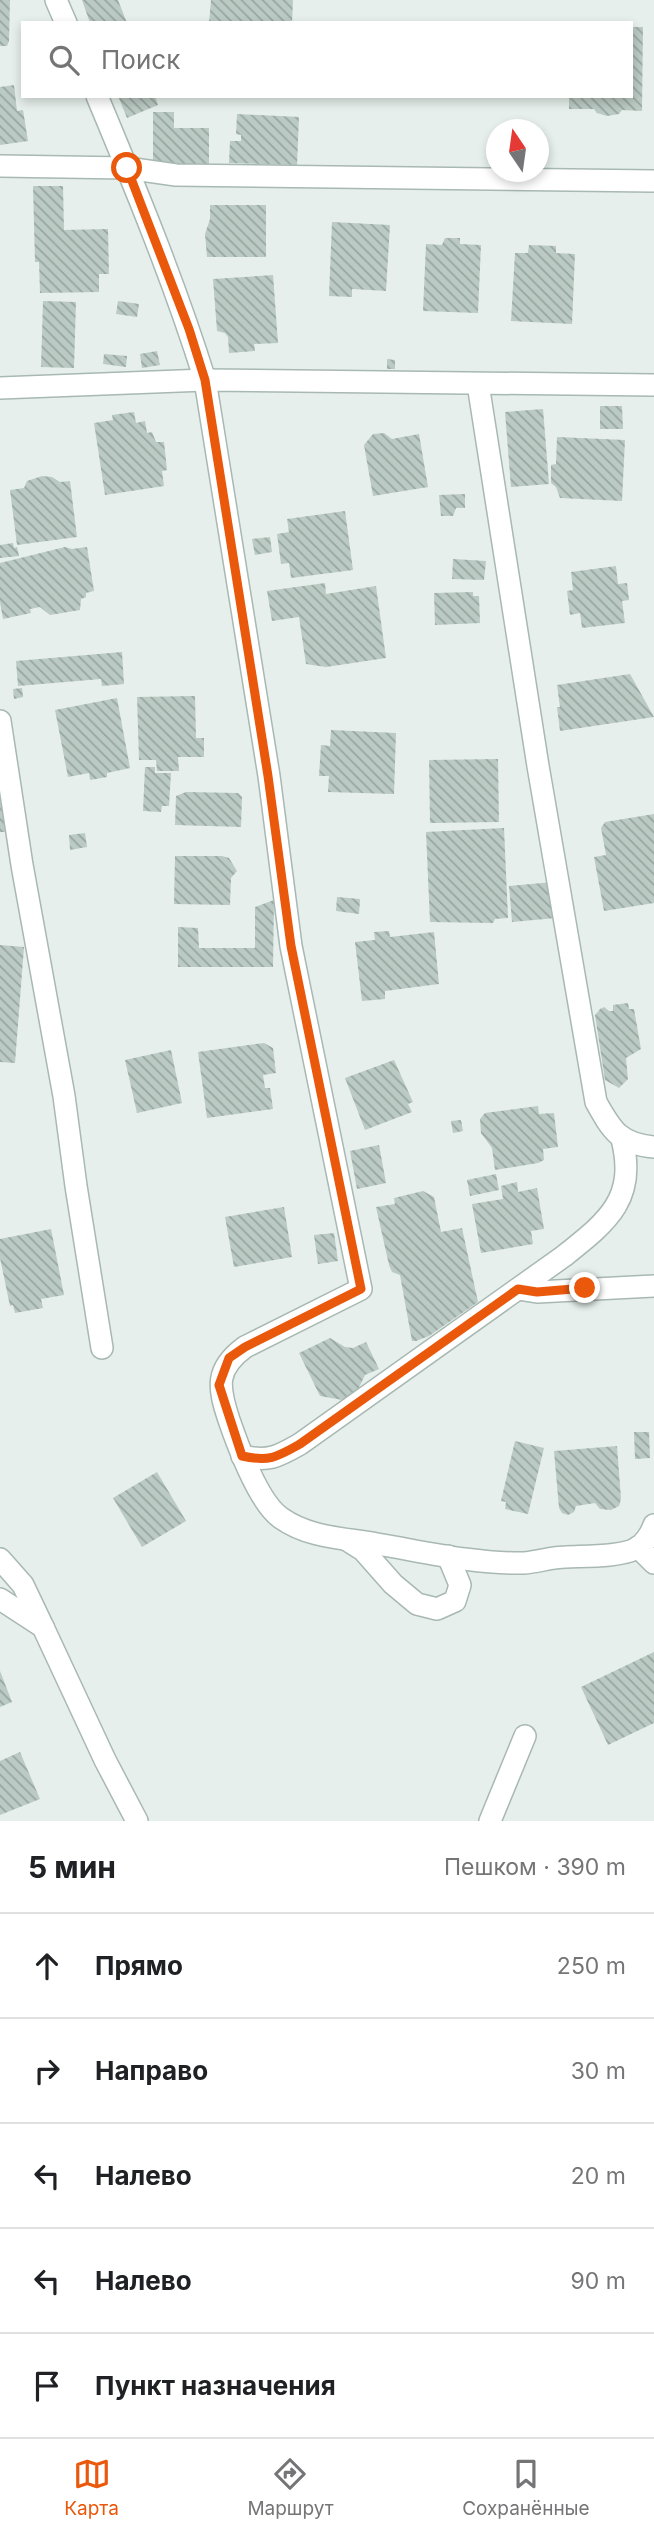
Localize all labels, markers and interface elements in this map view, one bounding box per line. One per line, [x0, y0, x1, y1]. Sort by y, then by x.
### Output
search box [21, 21, 633, 98]
icon: search [45, 41, 83, 79]
text: Поиск [101, 44, 180, 75]
north arrow [486, 119, 549, 182]
route start [111, 152, 142, 183]
route end [569, 1272, 600, 1303]
text: 5 мин [28, 1849, 116, 1885]
text: Пешком · 390 m [444, 1853, 626, 1881]
icon: ahead [28, 1947, 66, 1985]
text: Прямо [95, 1950, 183, 1981]
text: 250 m [557, 1952, 626, 1980]
icon: right [28, 2052, 66, 2090]
text: Направо [95, 2055, 208, 2086]
text: 30 m [571, 2057, 626, 2085]
icon: left [28, 2157, 66, 2195]
text: Налево [95, 2160, 192, 2191]
text: 20 m [571, 2162, 626, 2190]
icon: left [28, 2262, 66, 2300]
text: Налево [95, 2265, 192, 2296]
text: 90 m [571, 2267, 626, 2295]
icon: arrive [28, 2367, 66, 2405]
text: Пункт назначения [95, 2370, 336, 2401]
tab: Карта [64, 2455, 119, 2520]
tab: Маршрут [247, 2455, 334, 2520]
tab: Сохранённые [462, 2455, 590, 2520]

